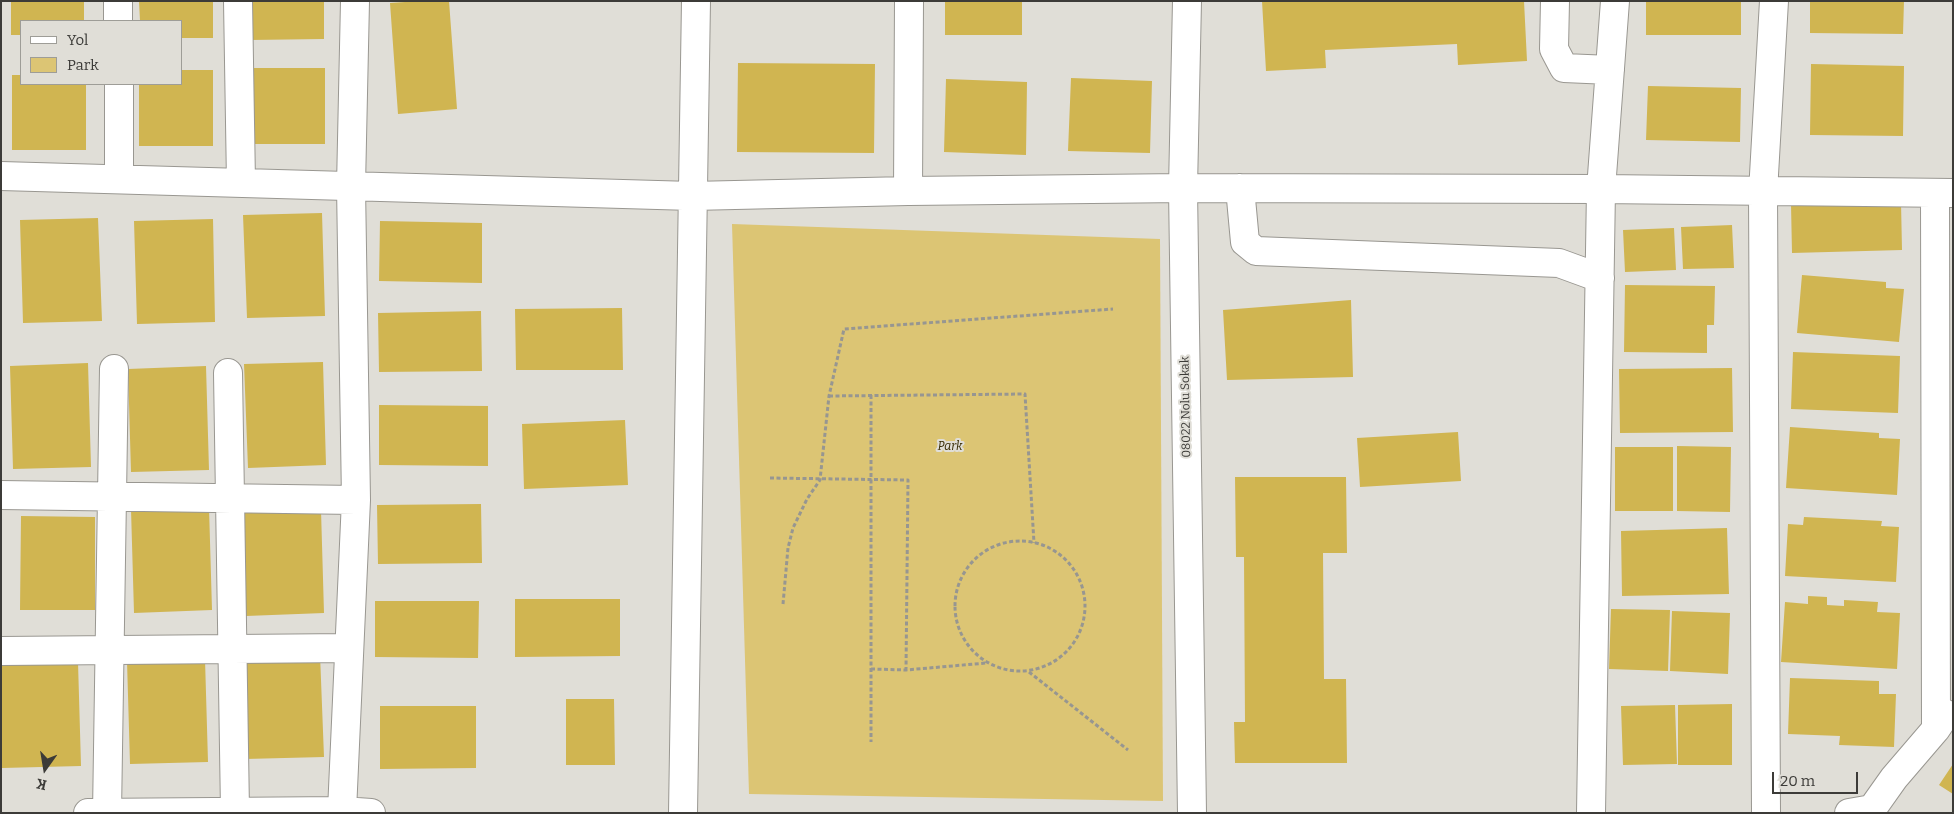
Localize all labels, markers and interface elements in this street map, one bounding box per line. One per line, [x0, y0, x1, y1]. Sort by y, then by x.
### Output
legend [20, 20, 182, 85]
text: Yol [67, 31, 88, 49]
text: Park [67, 56, 99, 74]
street label: 08022 Nolu Sokak [1178, 356, 1194, 458]
park label: Park [937, 440, 963, 454]
north arrow [20, 744, 70, 794]
scale bar [1774, 762, 1860, 794]
text: 20 m [1780, 772, 1815, 790]
text: K [35, 775, 48, 794]

